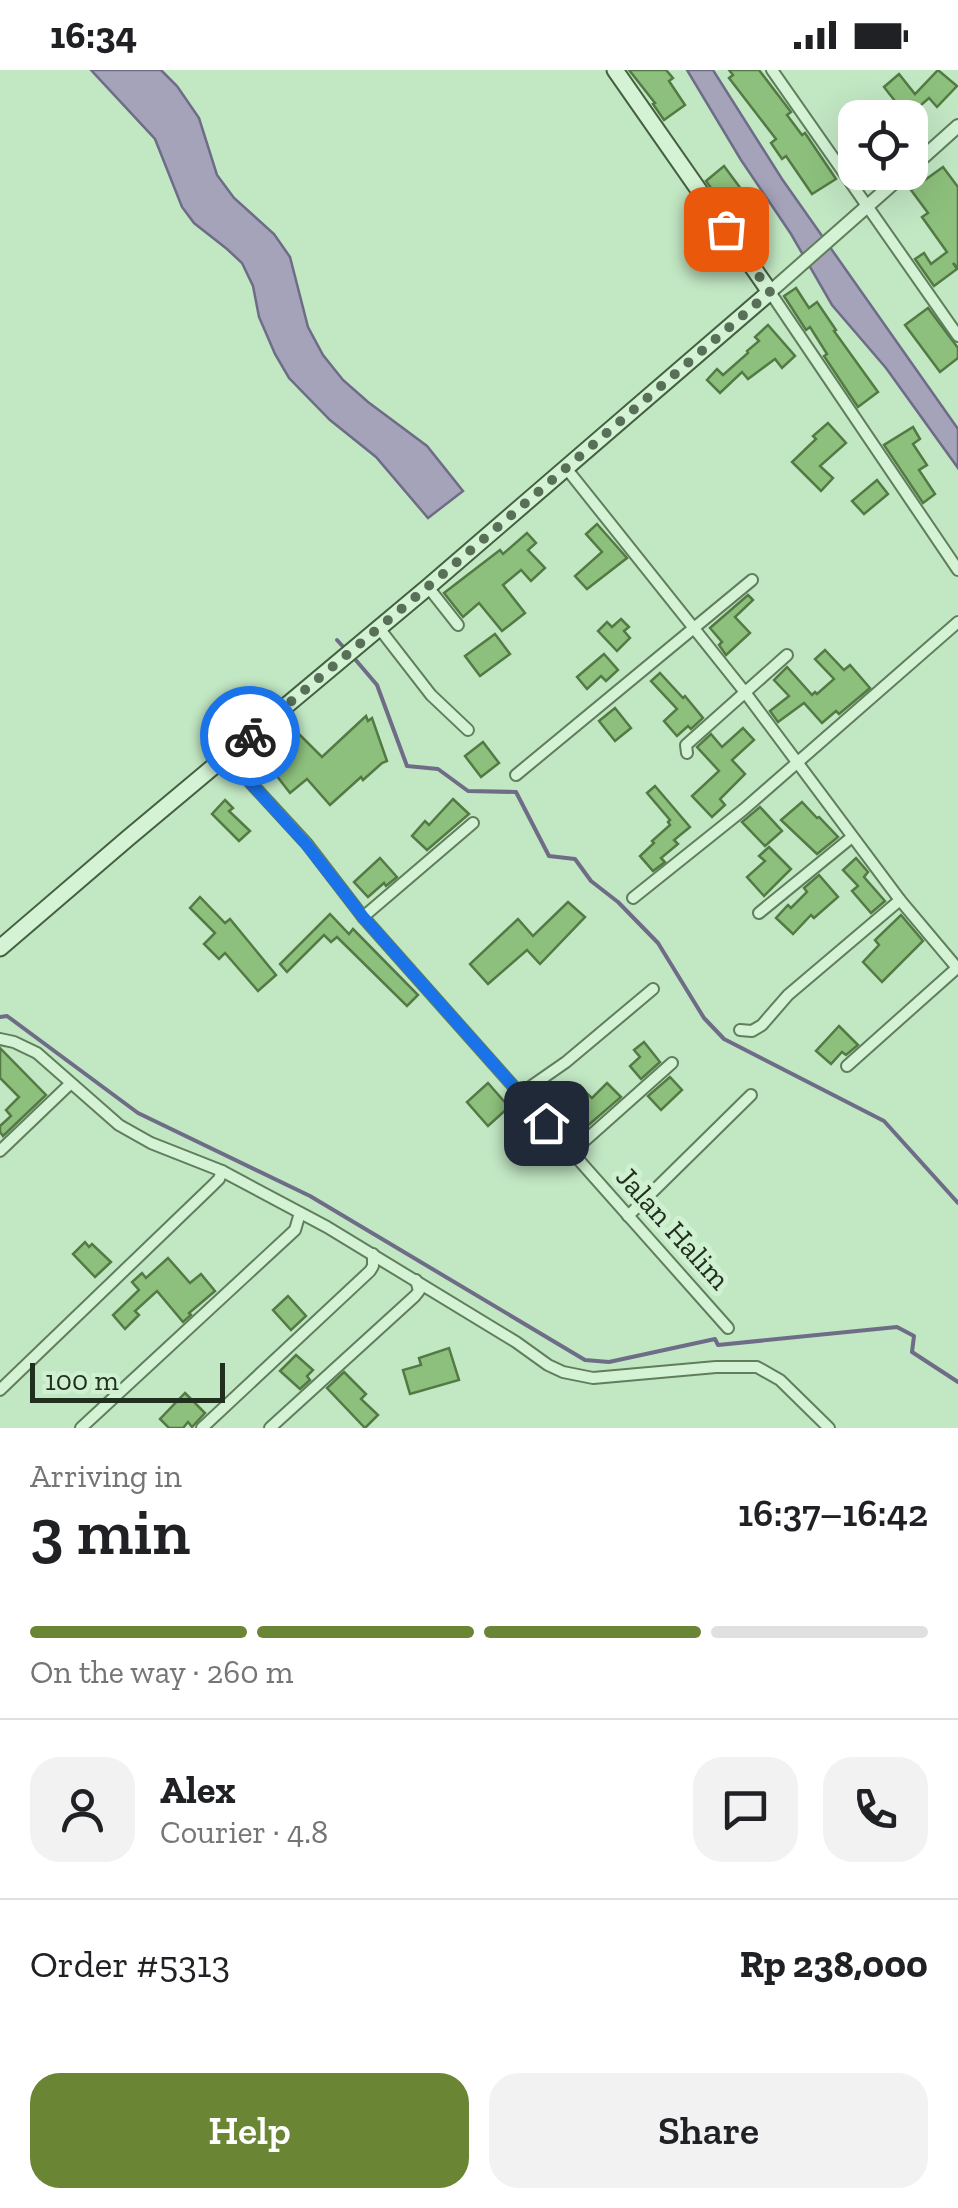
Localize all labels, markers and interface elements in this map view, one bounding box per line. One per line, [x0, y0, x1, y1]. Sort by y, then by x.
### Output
text: 16:34 [50, 12, 137, 58]
map controls [838, 100, 928, 190]
button: locate [838, 100, 928, 190]
pin [684, 187, 769, 272]
icon: bag [699, 202, 754, 257]
courier [200, 686, 300, 786]
icon: bike [223, 709, 278, 764]
pin [504, 1081, 589, 1166]
icon: home [519, 1096, 574, 1151]
street label: Jalan Halim [608, 1159, 738, 1297]
scale bar [30, 1358, 225, 1402]
text: 100 m [45, 1364, 119, 1397]
text: Arriving in [30, 1457, 182, 1495]
text: 16:37–16:42 [738, 1490, 928, 1536]
text: 3 min [30, 1493, 190, 1571]
text: On the way · 260 m [30, 1653, 294, 1691]
button: person [30, 1757, 135, 1862]
button: chat [693, 1757, 798, 1862]
button: phone [823, 1757, 928, 1862]
text: Alex [160, 1767, 236, 1813]
text: Courier · 4.8 [160, 1813, 328, 1851]
text: Order #5313 [30, 1941, 230, 1987]
text: Rp 238,000 [740, 1941, 928, 1987]
button: Help [30, 2073, 469, 2188]
button: Share [489, 2073, 928, 2188]

